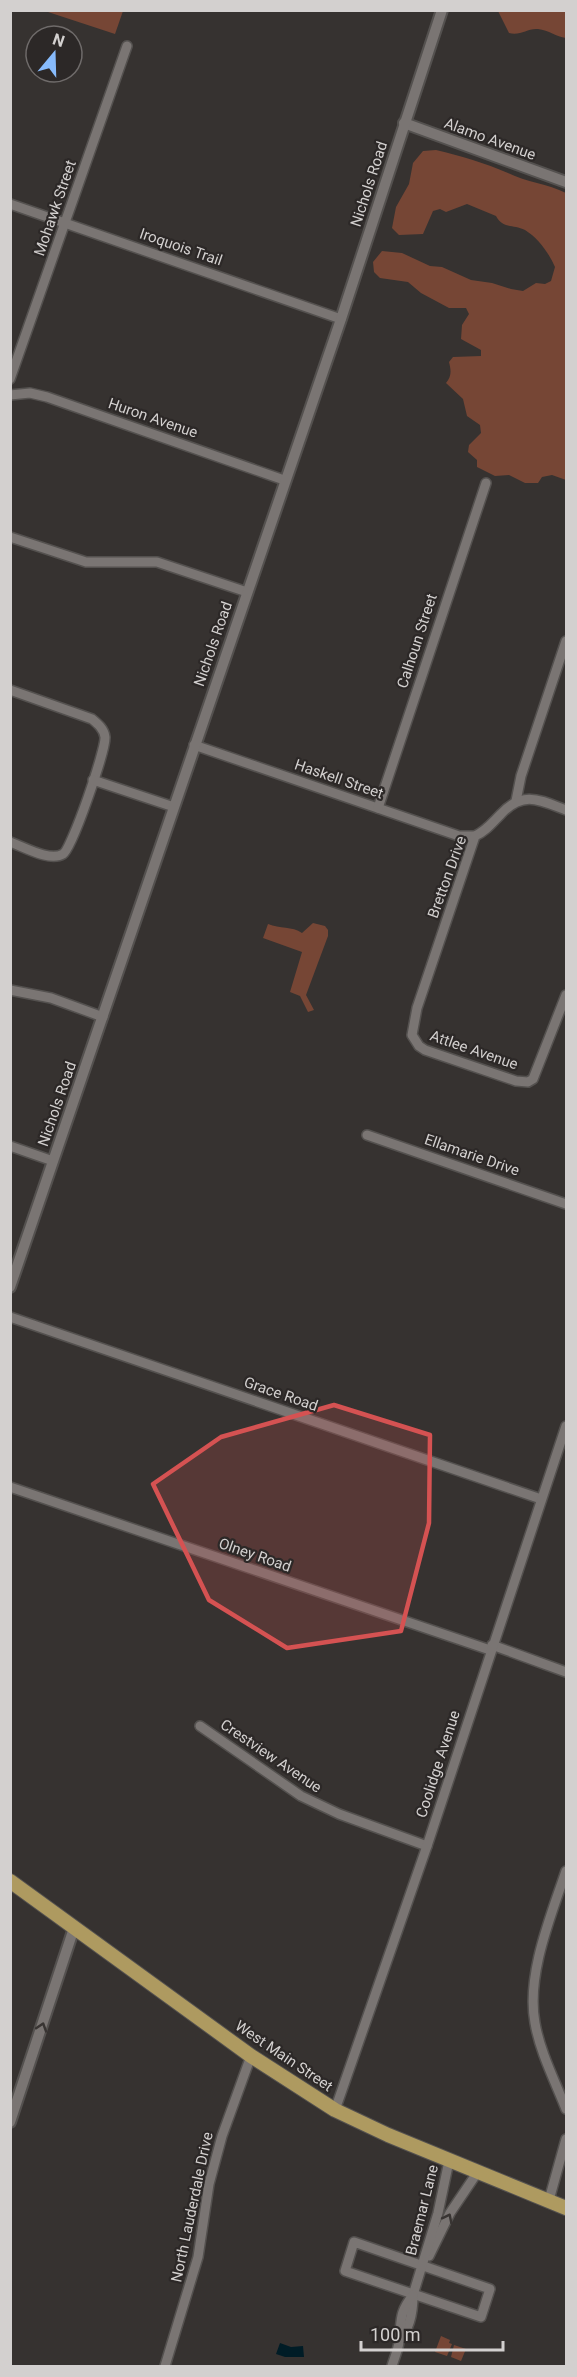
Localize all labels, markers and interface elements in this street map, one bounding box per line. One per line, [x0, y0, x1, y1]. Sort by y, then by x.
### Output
north arrow [24, 24, 84, 84]
text: N [50, 29, 67, 51]
street label: Alamo Avenue [442, 114, 538, 164]
street label: Nichols Road [347, 139, 391, 229]
street label: Mohawk Street [30, 158, 80, 258]
street label: Iroquois Trail [137, 224, 225, 270]
street label: Huron Avenue [106, 394, 200, 442]
street label: Calhoun Street [393, 591, 441, 690]
street label: Nichols Road [190, 599, 236, 689]
street label: Haskell Street [292, 755, 386, 803]
street label: Bretton Drive [424, 833, 470, 921]
street label: Attlee Avenue [428, 1027, 520, 1073]
street label: Nichols Road [34, 1059, 80, 1149]
street label: Ellamarie Drive [422, 1130, 522, 1180]
street label: Grace Road [242, 1373, 320, 1415]
street label: Olney Road [216, 1534, 294, 1576]
street label: Coolidge Avenue [412, 1708, 464, 1820]
street label: Crestview Avenue [217, 1715, 325, 1797]
street label: West Main Street [232, 2017, 336, 2095]
one-way arrow [34, 2022, 47, 2033]
street label: North Lauderdale Drive [167, 2130, 217, 2284]
street label: Braemar Lane [402, 2163, 442, 2257]
one-way arrow [440, 2213, 452, 2224]
scale bar [361, 2314, 504, 2352]
text: 100 m [370, 2324, 421, 2345]

